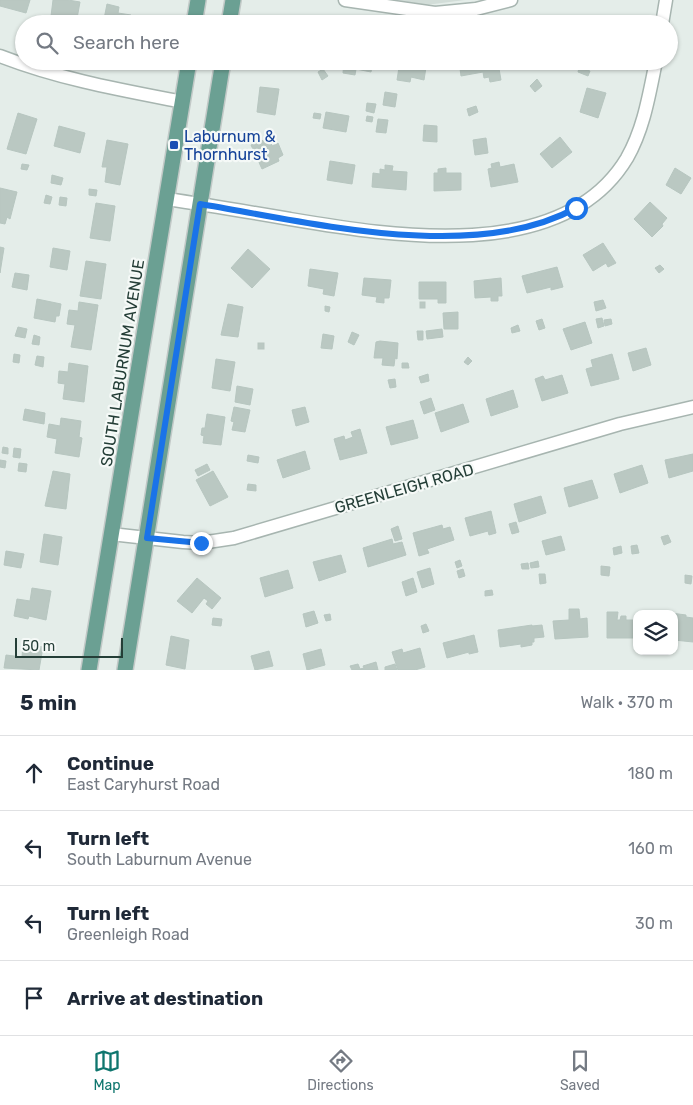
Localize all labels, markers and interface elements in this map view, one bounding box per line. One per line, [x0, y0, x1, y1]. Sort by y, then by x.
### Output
search box [15, 15, 678, 70]
icon: search [33, 29, 61, 57]
text: Search here [73, 31, 180, 54]
place label: Laburnum & Thornhurst [184, 127, 276, 164]
marker: Laburnum & Thornhurst [168, 139, 180, 151]
route start [565, 197, 588, 220]
street label: SOUTH LABURNUM AVENUE [97, 258, 148, 468]
street label: GREENLEIGH ROAD [332, 459, 476, 517]
route end [190, 532, 213, 555]
map controls [633, 610, 678, 655]
button: layers [633, 610, 678, 655]
scale bar [15, 635, 122, 658]
text: 50 m [22, 638, 55, 655]
text: 5 min [20, 690, 77, 715]
text: Walk · 370 m [580, 693, 673, 712]
text: Continue [67, 752, 154, 775]
icon: ahead [20, 759, 48, 787]
text: 180 m [628, 764, 673, 783]
text: East Caryhurst Road [67, 775, 220, 794]
text: Turn left [67, 827, 149, 850]
icon: left [20, 834, 48, 862]
text: 160 m [628, 839, 673, 858]
text: South Laburnum Avenue [67, 850, 252, 869]
text: Turn left [67, 902, 149, 925]
icon: left [20, 909, 48, 937]
text: 30 m [635, 914, 673, 933]
text: Greenleigh Road [67, 925, 189, 944]
icon: arrive [20, 984, 48, 1012]
text: Arrive at destination [67, 987, 263, 1010]
tab: Map [93, 1047, 121, 1094]
tab: Directions [307, 1047, 374, 1094]
tab: Saved [560, 1047, 600, 1094]

